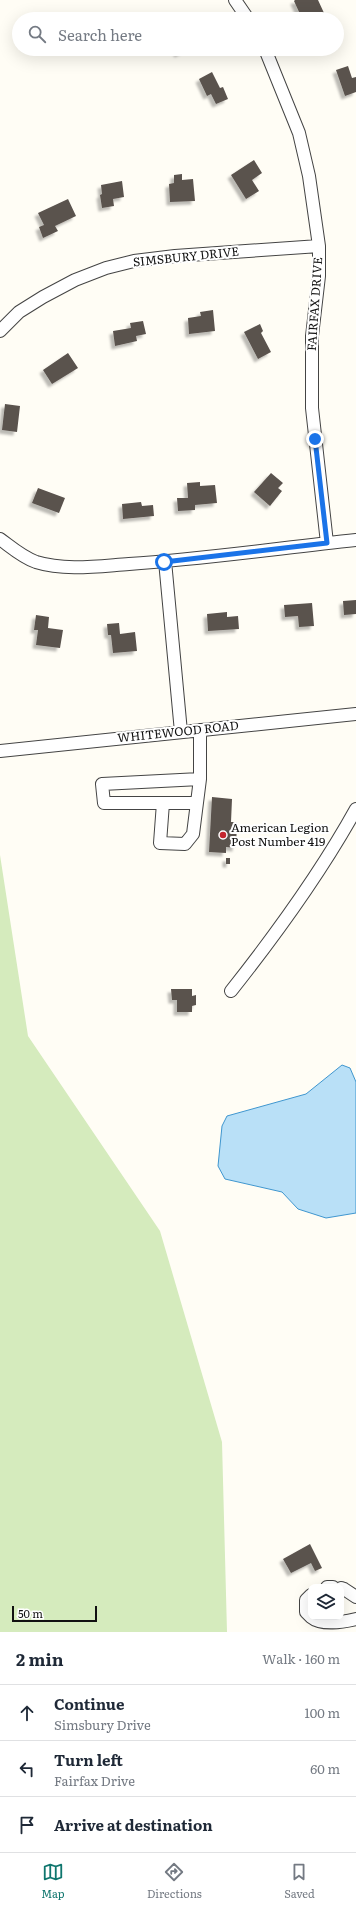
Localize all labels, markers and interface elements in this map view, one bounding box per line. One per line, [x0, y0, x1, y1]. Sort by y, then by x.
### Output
search box [12, 12, 344, 56]
icon: search [26, 23, 48, 45]
text: Search here [58, 23, 142, 46]
street label: SIMSBURY DRIVE [132, 241, 240, 271]
street label: FAIRFAX DRIVE [302, 256, 326, 351]
route end [306, 430, 324, 448]
route start [155, 553, 173, 571]
street label: WHITEWOOD ROAD [116, 716, 240, 746]
place label: American Legion Post Number 419 [231, 818, 329, 850]
marker: American Legion Post Number 419 [218, 830, 228, 840]
map controls [308, 1584, 344, 1620]
button: layers [308, 1584, 344, 1620]
scale bar [12, 1604, 97, 1623]
text: 50 m [18, 1605, 43, 1621]
text: 2 min [16, 1646, 64, 1671]
text: Walk · 160 m [262, 1649, 340, 1668]
text: Continue [54, 1692, 124, 1715]
icon: ahead [16, 1702, 38, 1724]
text: 100 m [304, 1703, 340, 1722]
text: Simsbury Drive [54, 1715, 151, 1734]
text: Turn left [54, 1748, 123, 1771]
icon: left [16, 1758, 38, 1780]
text: 60 m [310, 1759, 340, 1778]
text: Fairfax Drive [54, 1771, 135, 1790]
text: Arrive at destination [54, 1813, 213, 1836]
icon: arrive [16, 1814, 38, 1836]
tab: Map [41, 1861, 65, 1901]
tab: Directions [147, 1861, 202, 1901]
tab: Saved [284, 1861, 315, 1901]

